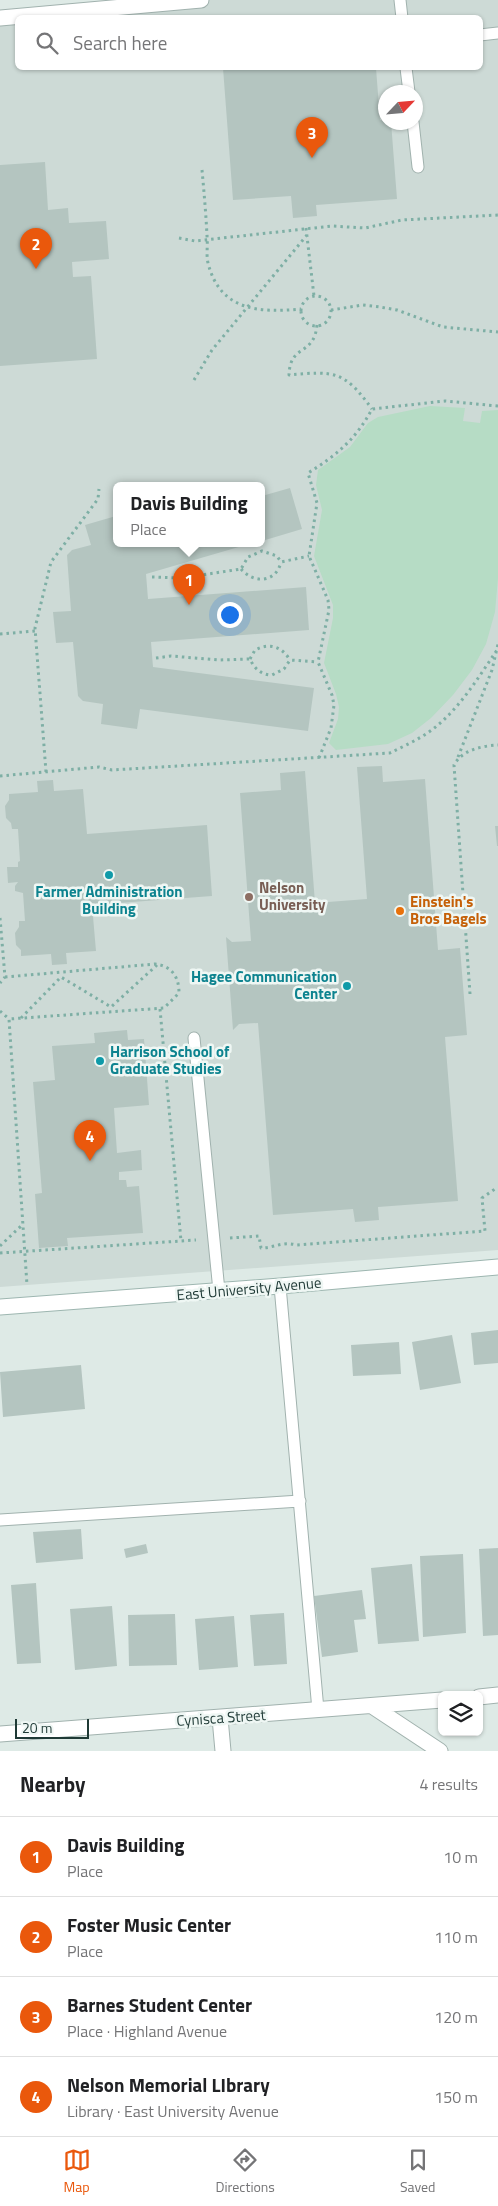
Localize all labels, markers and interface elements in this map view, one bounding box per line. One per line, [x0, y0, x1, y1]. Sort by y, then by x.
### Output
search box [15, 15, 483, 70]
text: Search here [73, 28, 167, 57]
icon: search [33, 29, 61, 57]
north arrow [378, 85, 423, 130]
pin: 3 [296, 117, 328, 158]
pin: 2 [20, 228, 52, 269]
popup [113, 482, 265, 547]
text: Davis Building [130, 488, 248, 517]
text: Place [130, 517, 167, 541]
pin: 1 [173, 564, 205, 605]
your location [217, 602, 243, 628]
marker: Farmer Administration Building [103, 869, 115, 881]
place label: Nelson University [259, 876, 326, 916]
place label: Farmer Administration Building [35, 880, 183, 920]
place label: Einstein's Bros Bagels [410, 890, 487, 930]
marker: Nelson University [243, 891, 255, 903]
marker: Einstein's Bros Bagels [394, 905, 406, 917]
place label: Hagee Communication Center [191, 965, 337, 1005]
marker: Hagee Communication Center [341, 980, 353, 992]
place label: Harrison School of Graduate Studies [110, 1040, 230, 1080]
marker: Harrison School of Graduate Studies [94, 1055, 106, 1067]
pin: 4 [74, 1120, 106, 1161]
street label: East University Avenue [176, 1271, 322, 1306]
map controls [438, 1691, 483, 1736]
button: layers [438, 1691, 483, 1736]
street label: Cynisca Street [176, 1703, 267, 1732]
scale bar [15, 1716, 89, 1739]
text: 20 m [22, 1717, 52, 1738]
text: Nearby [20, 1768, 85, 1800]
text: 4 results [419, 1772, 478, 1796]
text: Davis Building [67, 1830, 184, 1859]
text: 1 [32, 1845, 40, 1869]
text: 10 m [443, 1845, 478, 1869]
text: Place [67, 1859, 103, 1883]
text: Foster Music Center [67, 1910, 231, 1939]
text: 2 [32, 1925, 40, 1949]
text: 110 m [434, 1925, 478, 1949]
text: Place [67, 1939, 103, 1963]
text: Barnes Student Center [67, 1990, 252, 2019]
text: 3 [32, 2005, 40, 2029]
text: 120 m [434, 2005, 478, 2029]
text: Place · Highland Avenue [67, 2019, 227, 2043]
text: Nelson Memorial LIbrary [67, 2070, 270, 2099]
text: 4 [32, 2085, 40, 2109]
text: 150 m [434, 2085, 478, 2109]
text: Library · East University Avenue [67, 2099, 279, 2123]
tab: Map [63, 2146, 91, 2197]
tab: Directions [216, 2146, 275, 2197]
tab: Saved [400, 2146, 436, 2197]

